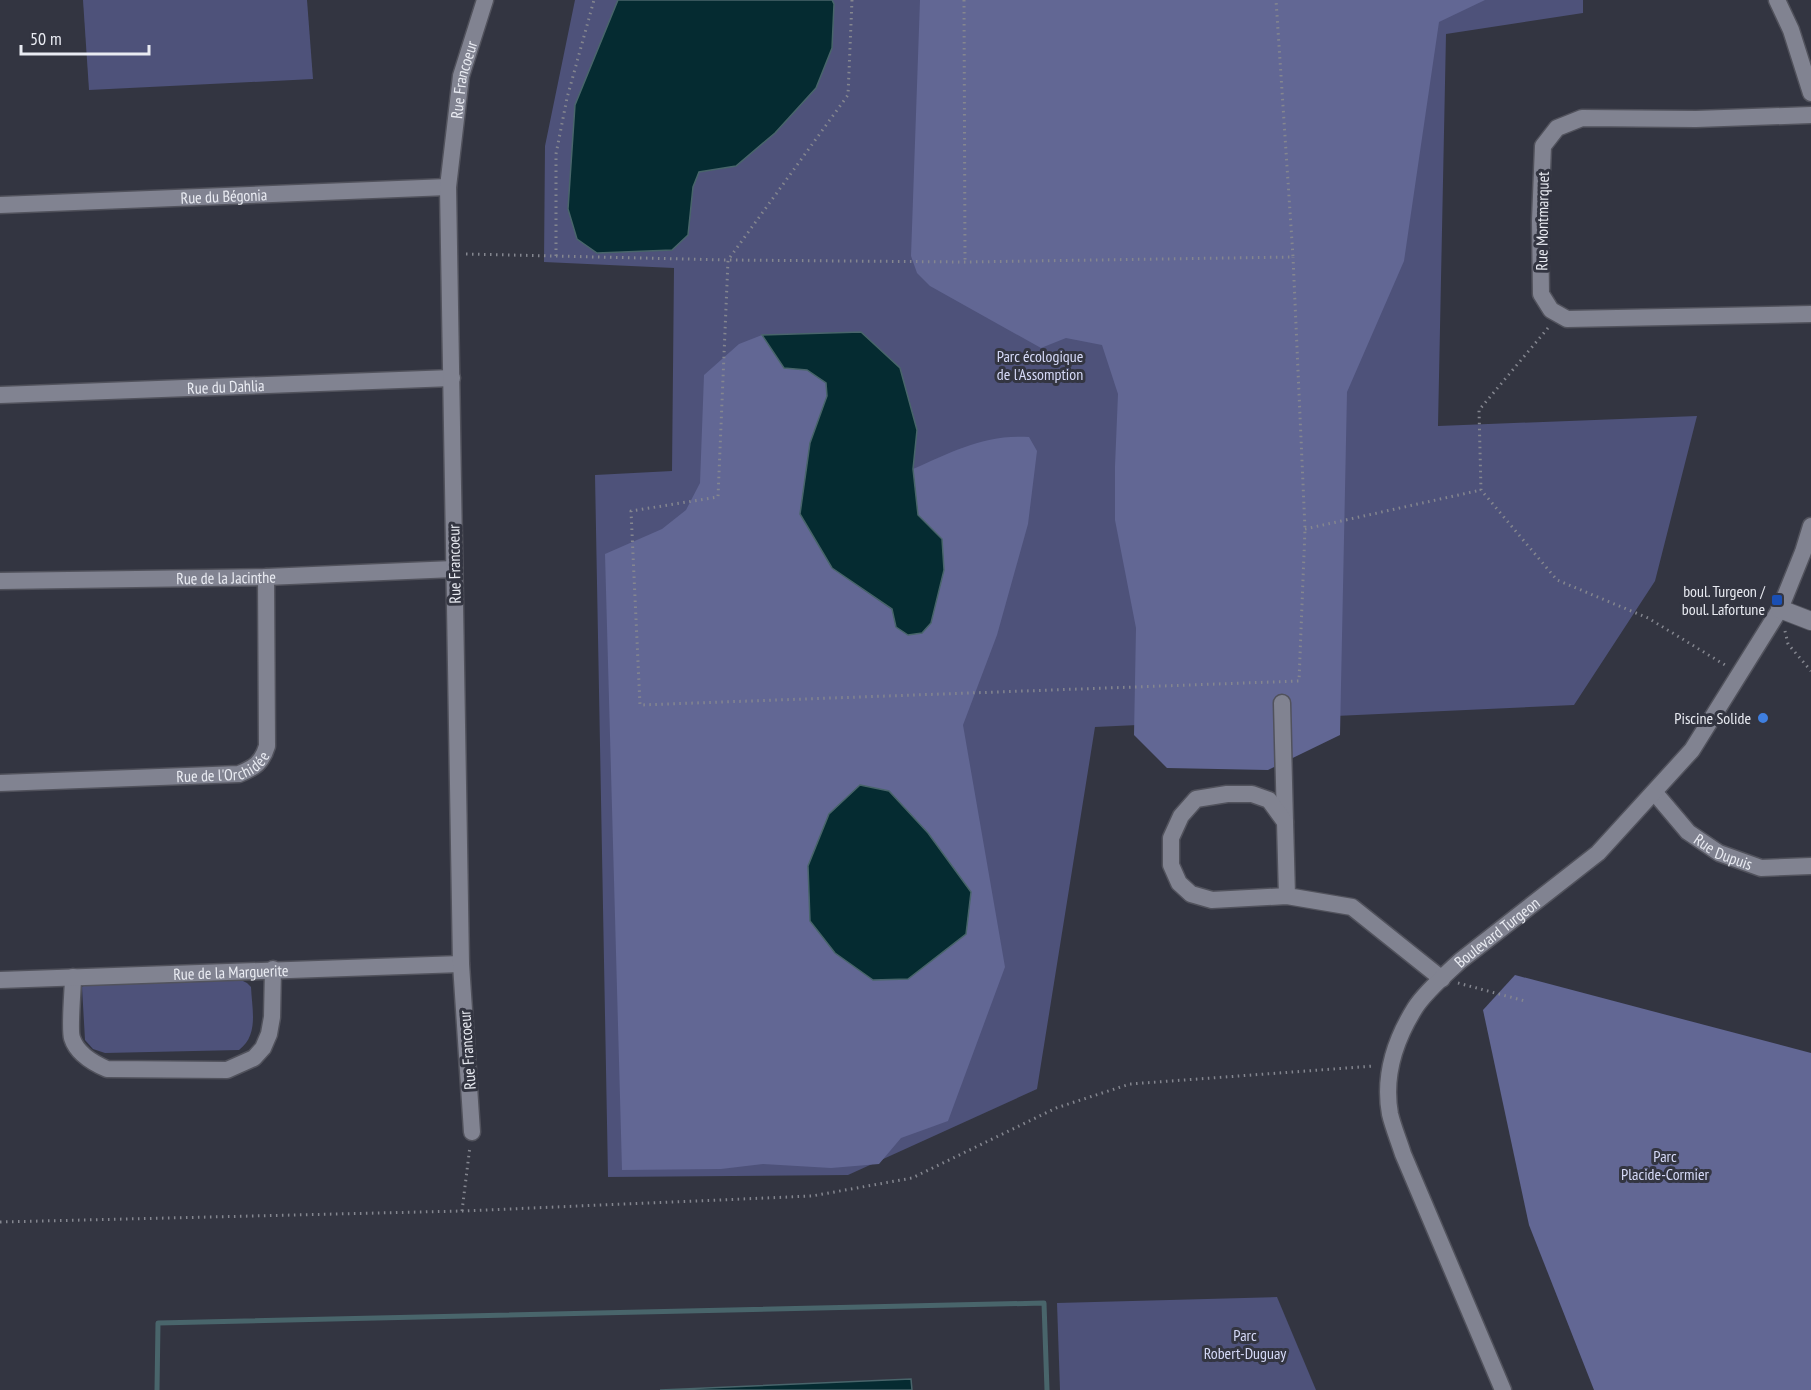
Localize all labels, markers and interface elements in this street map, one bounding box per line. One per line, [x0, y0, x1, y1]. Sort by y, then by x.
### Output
scale bar [21, 18, 148, 56]
text: 50 m [30, 27, 62, 50]
street label: Rue Francoeur [446, 38, 482, 120]
street label: Rue Montmarquet [1531, 171, 1553, 271]
street label: Rue du Bégonia [180, 184, 268, 208]
park label: Parc écologique de l'Assomption [997, 346, 1083, 384]
street label: Rue du Dahlia [187, 375, 265, 398]
street label: Rue Francoeur [443, 524, 465, 604]
street label: Rue de la Jacinthe [176, 567, 276, 588]
place label: boul. Turgeon / boul. Lafortune [1682, 581, 1766, 619]
marker: boul. Turgeon / boul. Lafortune [1770, 593, 1784, 607]
place label: Piscine Solide [1674, 708, 1751, 728]
marker: Piscine Solide [1756, 711, 1770, 725]
street label: Rue de l'Orchidée [176, 748, 274, 786]
street label: Rue Dupuis [1690, 829, 1755, 874]
street label: Boulevard Turgeon [1450, 893, 1544, 971]
street label: Rue de la Marguerite [173, 960, 289, 984]
street label: Rue Francoeur [454, 1009, 480, 1090]
park label: Parc Placide-Cormier [1621, 1146, 1709, 1184]
park label: Parc Robert-Duguay [1204, 1325, 1286, 1363]

